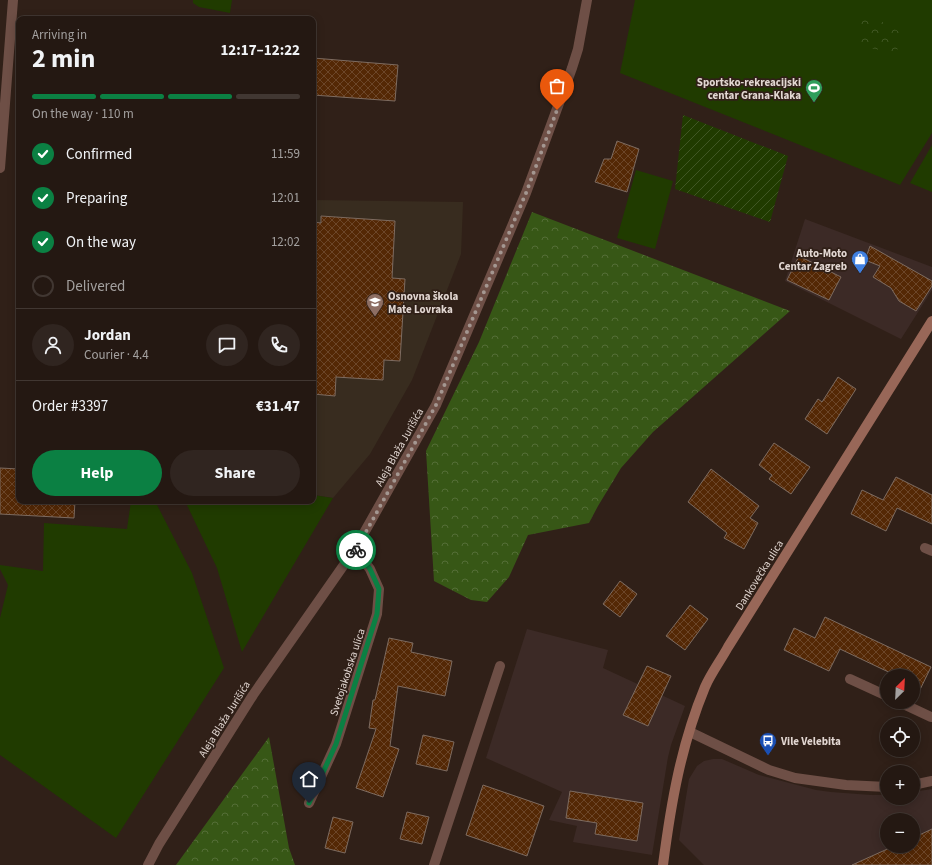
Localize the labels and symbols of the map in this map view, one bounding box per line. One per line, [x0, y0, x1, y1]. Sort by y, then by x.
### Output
pin [540, 69, 574, 110]
place label: Sportsko-rekreacijski centar Grana-Klaka [697, 75, 801, 103]
sports icon: Sportsko-rekreacijski centar Grana-Klaka [804, 78, 824, 103]
place label: Auto-Moto Centar Zagreb [778, 246, 847, 274]
shop icon: Auto-Moto Centar Zagreb [850, 249, 870, 274]
place label: Osnovna škola Mate Lovraka [388, 289, 459, 317]
school or university icon: Osnovna škola Mate Lovraka [365, 292, 385, 317]
street label: Aleja Blaža Jurišića [372, 405, 427, 489]
courier [336, 530, 376, 570]
street label: Dankovečka ulica [732, 537, 787, 613]
street label: Svetojakobska ulica [326, 627, 369, 718]
north arrow [880, 669, 920, 709]
street label: Aleja Blaža Jurišića [195, 678, 254, 760]
bus stop icon: Vile Velebita [758, 731, 778, 756]
place label: Vile Velebita [780, 734, 841, 749]
pin [292, 762, 326, 803]

